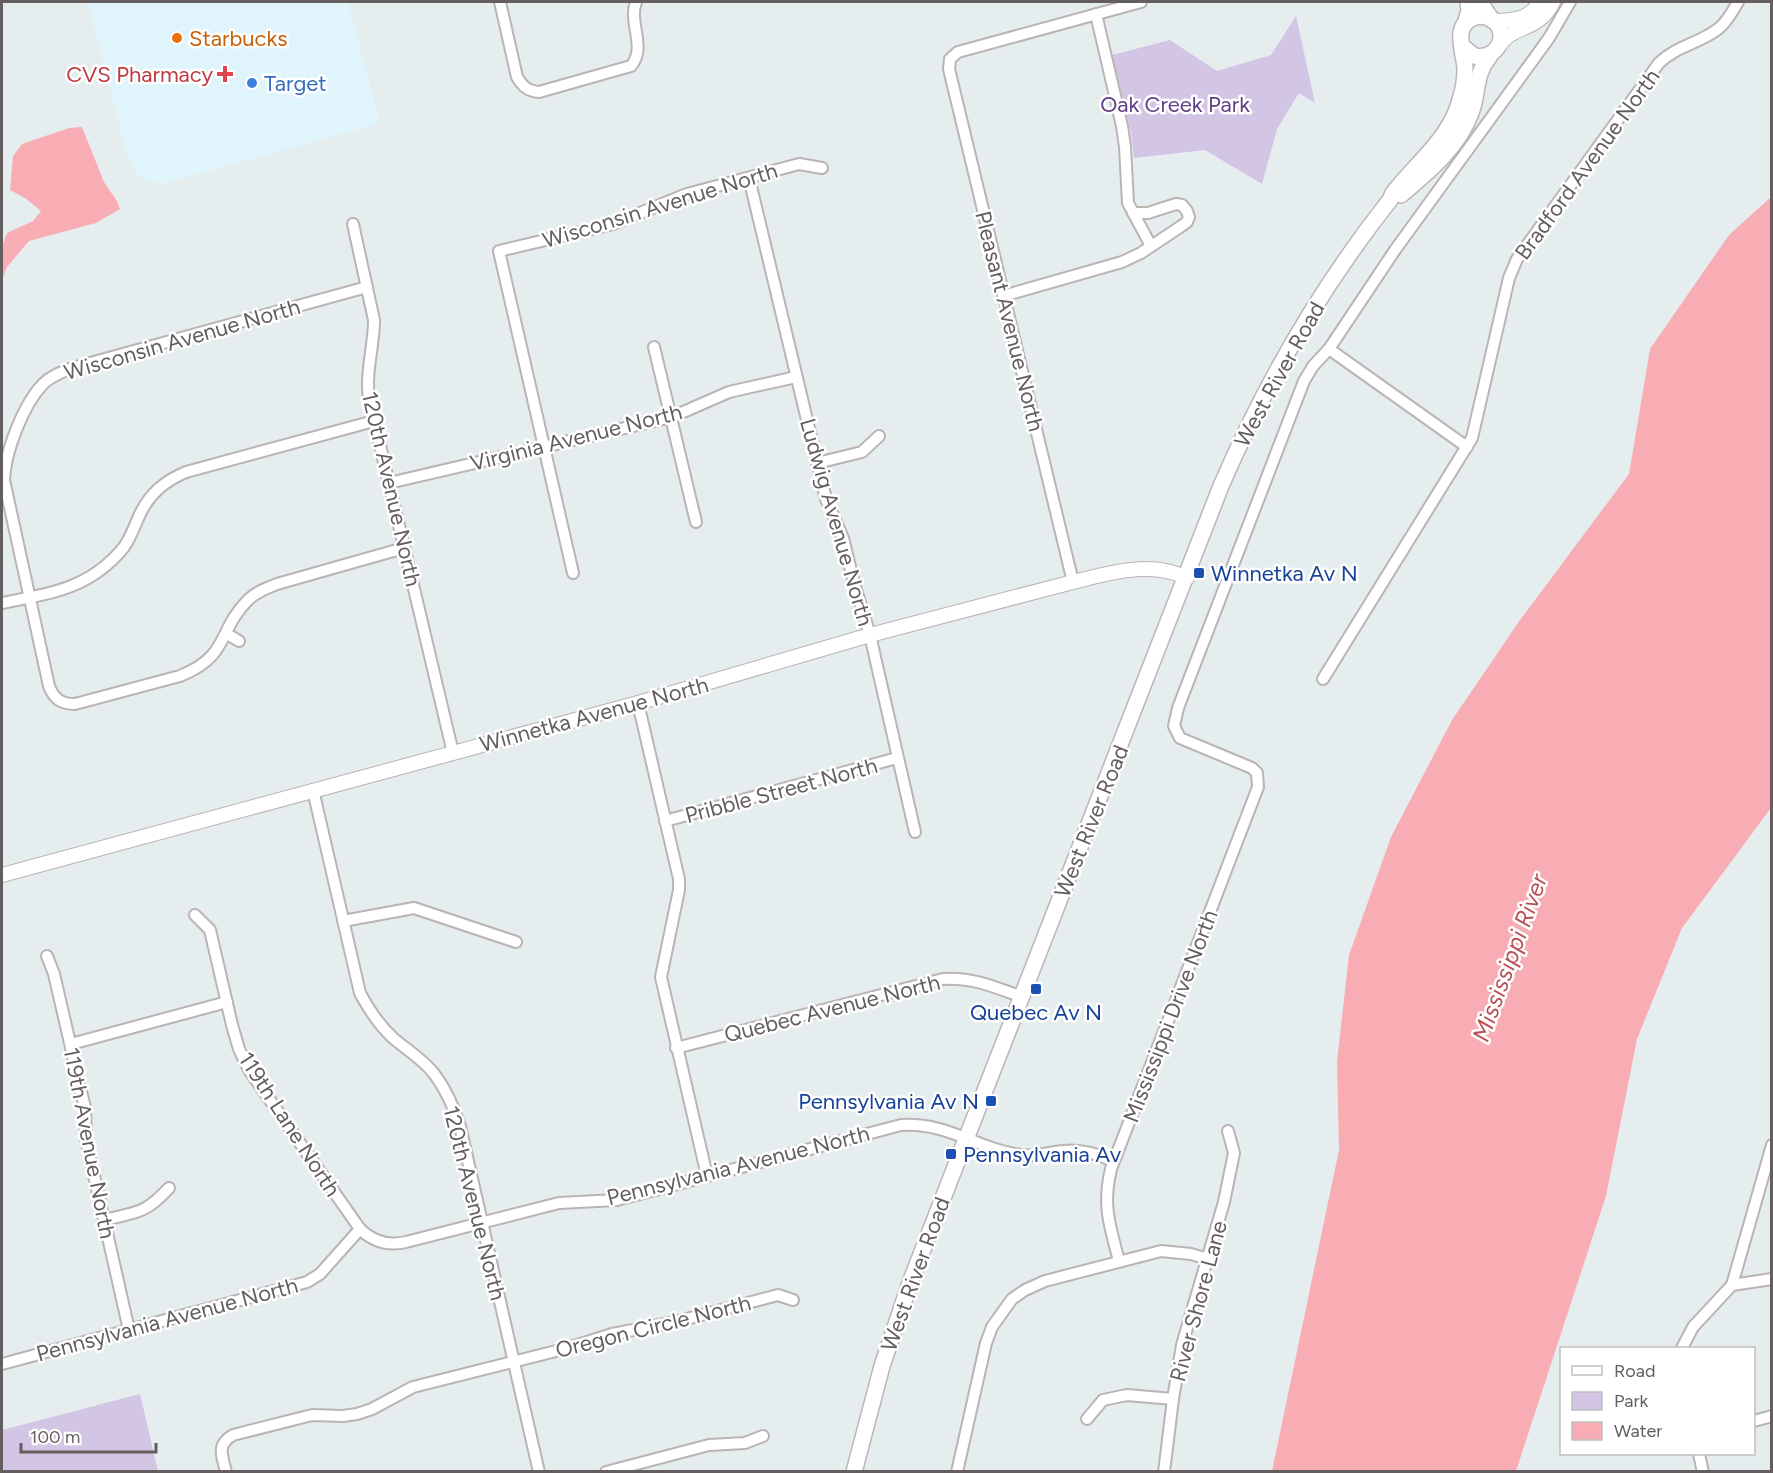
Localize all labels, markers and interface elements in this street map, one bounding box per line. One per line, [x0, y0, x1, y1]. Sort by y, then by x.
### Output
place label: Starbucks [189, 25, 287, 52]
marker: Starbucks [170, 31, 184, 45]
place label: CVS Pharmacy [66, 61, 213, 88]
street label: Bradford Avenue North [1509, 64, 1666, 265]
marker: CVS Pharmacy [218, 67, 232, 81]
place label: Target [264, 70, 327, 97]
marker: Target [245, 76, 259, 90]
park label: Oak Creek Park [1100, 91, 1250, 118]
street label: Wisconsin Avenue North [539, 157, 781, 254]
street label: Pleasant Avenue North [969, 208, 1050, 434]
street label: Wisconsin Avenue North [61, 293, 303, 386]
street label: West River Road [1228, 297, 1330, 452]
street label: 120th Avenue North [356, 389, 427, 589]
street label: Virginia Avenue North [467, 398, 685, 477]
street label: Ludwig Avenue North [794, 415, 879, 629]
place label: Winnetka Av N [1211, 560, 1358, 587]
marker: Winnetka Av N [1192, 566, 1206, 580]
street label: Winnetka Avenue North [477, 671, 712, 758]
street label: West River Road [1049, 741, 1134, 901]
street label: Pribble Street North [682, 752, 880, 829]
water label: Mississippi River [1466, 869, 1554, 1046]
street label: Mississippi Drive North [1117, 906, 1223, 1126]
street label: Quebec Avenue North [721, 969, 943, 1048]
marker: Quebec Av N [1029, 982, 1043, 996]
place label: Quebec Av N [970, 999, 1102, 1026]
street label: 119th Avenue North [58, 1045, 121, 1241]
street label: 119th Lane North [233, 1047, 346, 1202]
place label: Pennsylvania Av N [798, 1088, 979, 1115]
marker: Pennsylvania Av N [984, 1094, 998, 1108]
street label: 120th Avenue North [437, 1103, 512, 1303]
street label: Pennsylvania Avenue North [604, 1120, 872, 1211]
place label: Pennsylvania Av [963, 1141, 1122, 1168]
marker: Pennsylvania Av [944, 1147, 958, 1161]
street label: West River Road [875, 1194, 956, 1355]
street label: River Shore Lane [1164, 1218, 1233, 1384]
street label: Pennsylvania Avenue North [33, 1272, 301, 1367]
street label: Oregon Circle North [553, 1289, 754, 1364]
legend [1560, 1347, 1755, 1455]
text: Road [1614, 1360, 1655, 1382]
text: Park [1614, 1390, 1649, 1412]
scale bar [21, 1416, 156, 1454]
text: Water [1614, 1420, 1662, 1442]
text: 100 m [30, 1426, 80, 1448]

